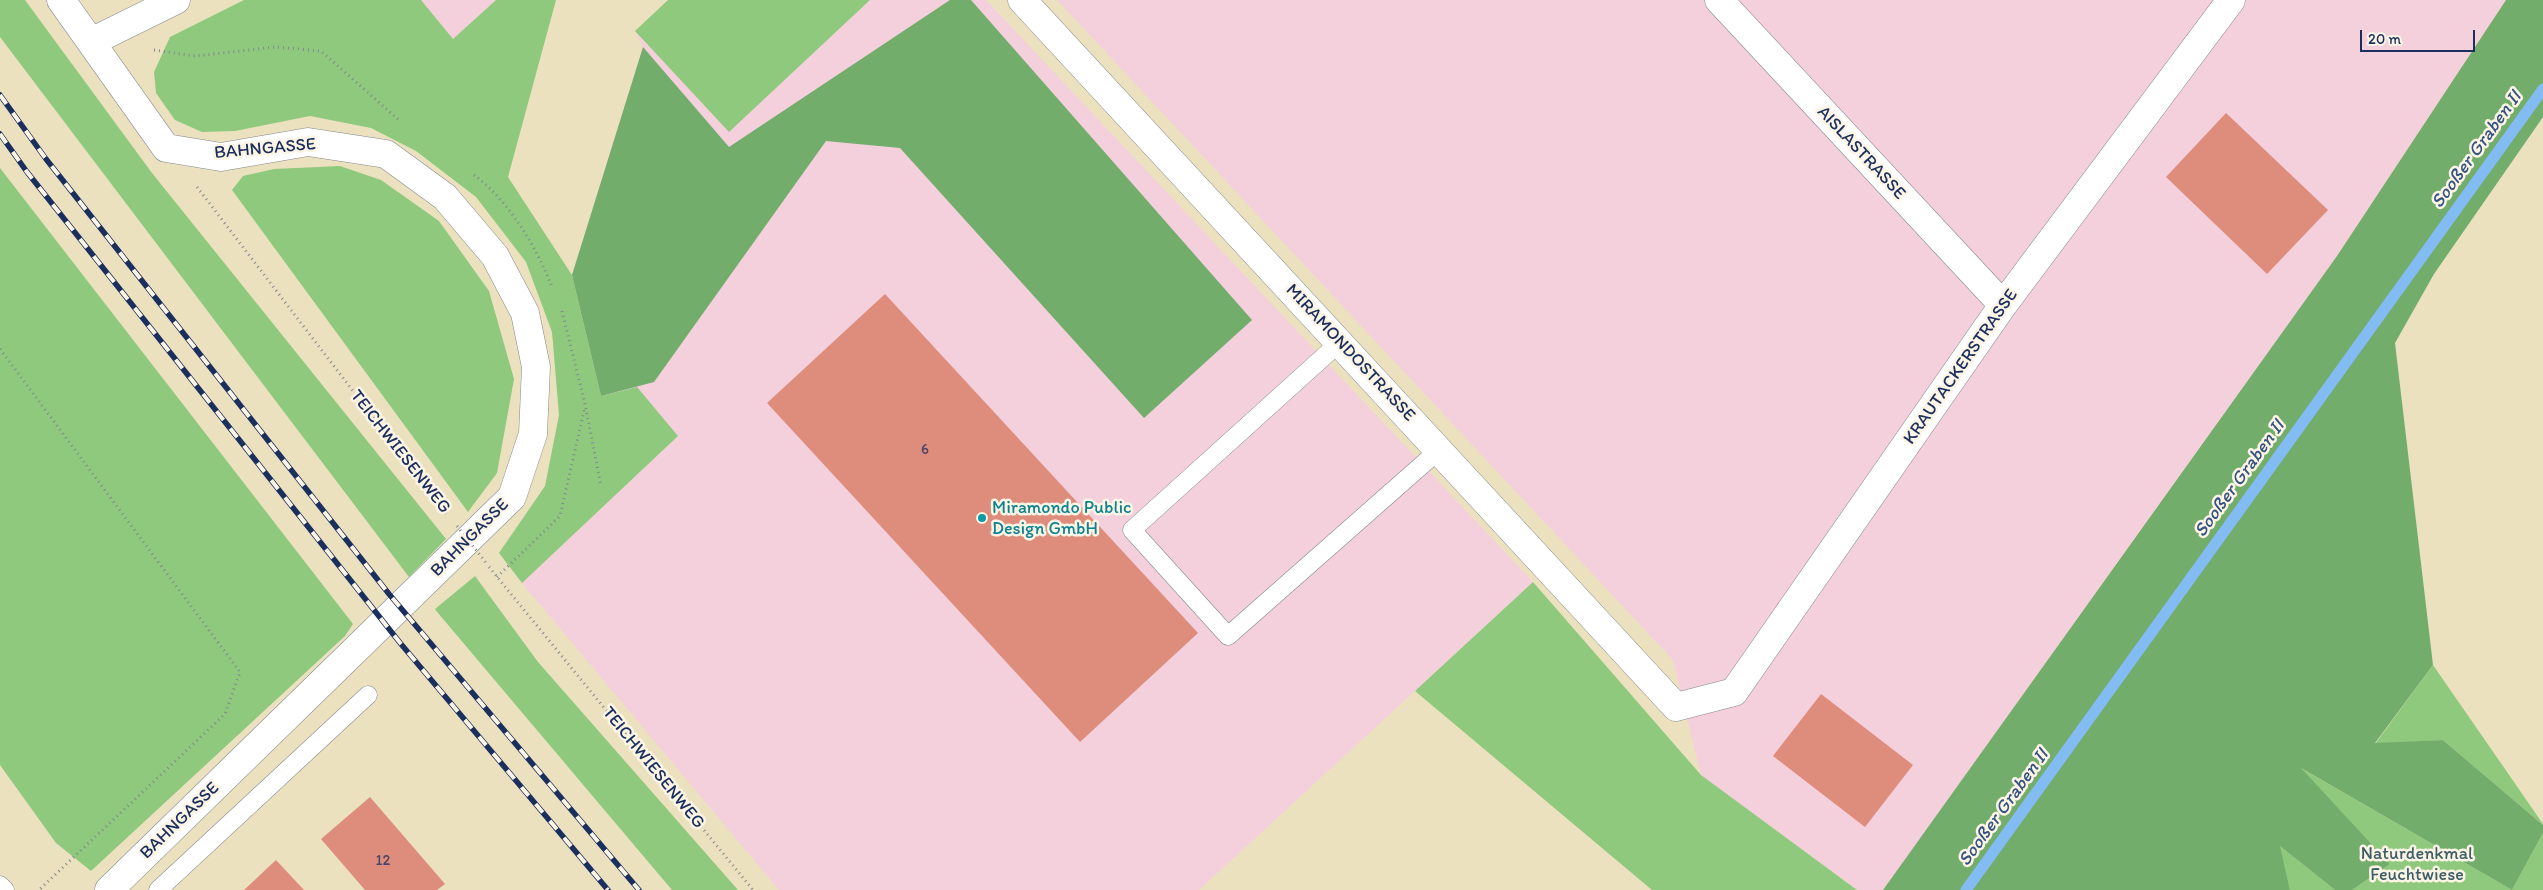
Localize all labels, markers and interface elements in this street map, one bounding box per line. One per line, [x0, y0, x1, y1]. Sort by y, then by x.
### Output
scale bar [2363, 20, 2478, 52]
text: 20 m [2368, 30, 2401, 48]
water label: Sooßer Graben II [2427, 87, 2527, 213]
street label: AISLASTRASSE [1812, 102, 1910, 204]
street label: BAHNGASSE [213, 134, 317, 164]
street label: MIRAMONDOSTRASSE [1281, 280, 1419, 426]
street label: KRAUTACKERSTRASSE [1899, 285, 2023, 449]
street label: TEICHWIESENWEG [345, 386, 455, 518]
water label: Sooßer Graben II [2190, 416, 2290, 542]
house number: 6 [921, 441, 929, 459]
street label: BAHNGASSE [426, 494, 514, 582]
place label: Miramondo Public Design GmbH [992, 497, 1132, 540]
marker: Miramondo Public Design GmbH [976, 512, 988, 524]
street label: TEICHWIESENWEG [597, 703, 709, 833]
water label: Sooßer Graben II [1954, 745, 2054, 871]
street label: BAHNGASSE [136, 778, 224, 864]
park label: Naturdenkmal Feuchtwiese [2361, 843, 2473, 886]
house number: 12 [376, 852, 390, 870]

